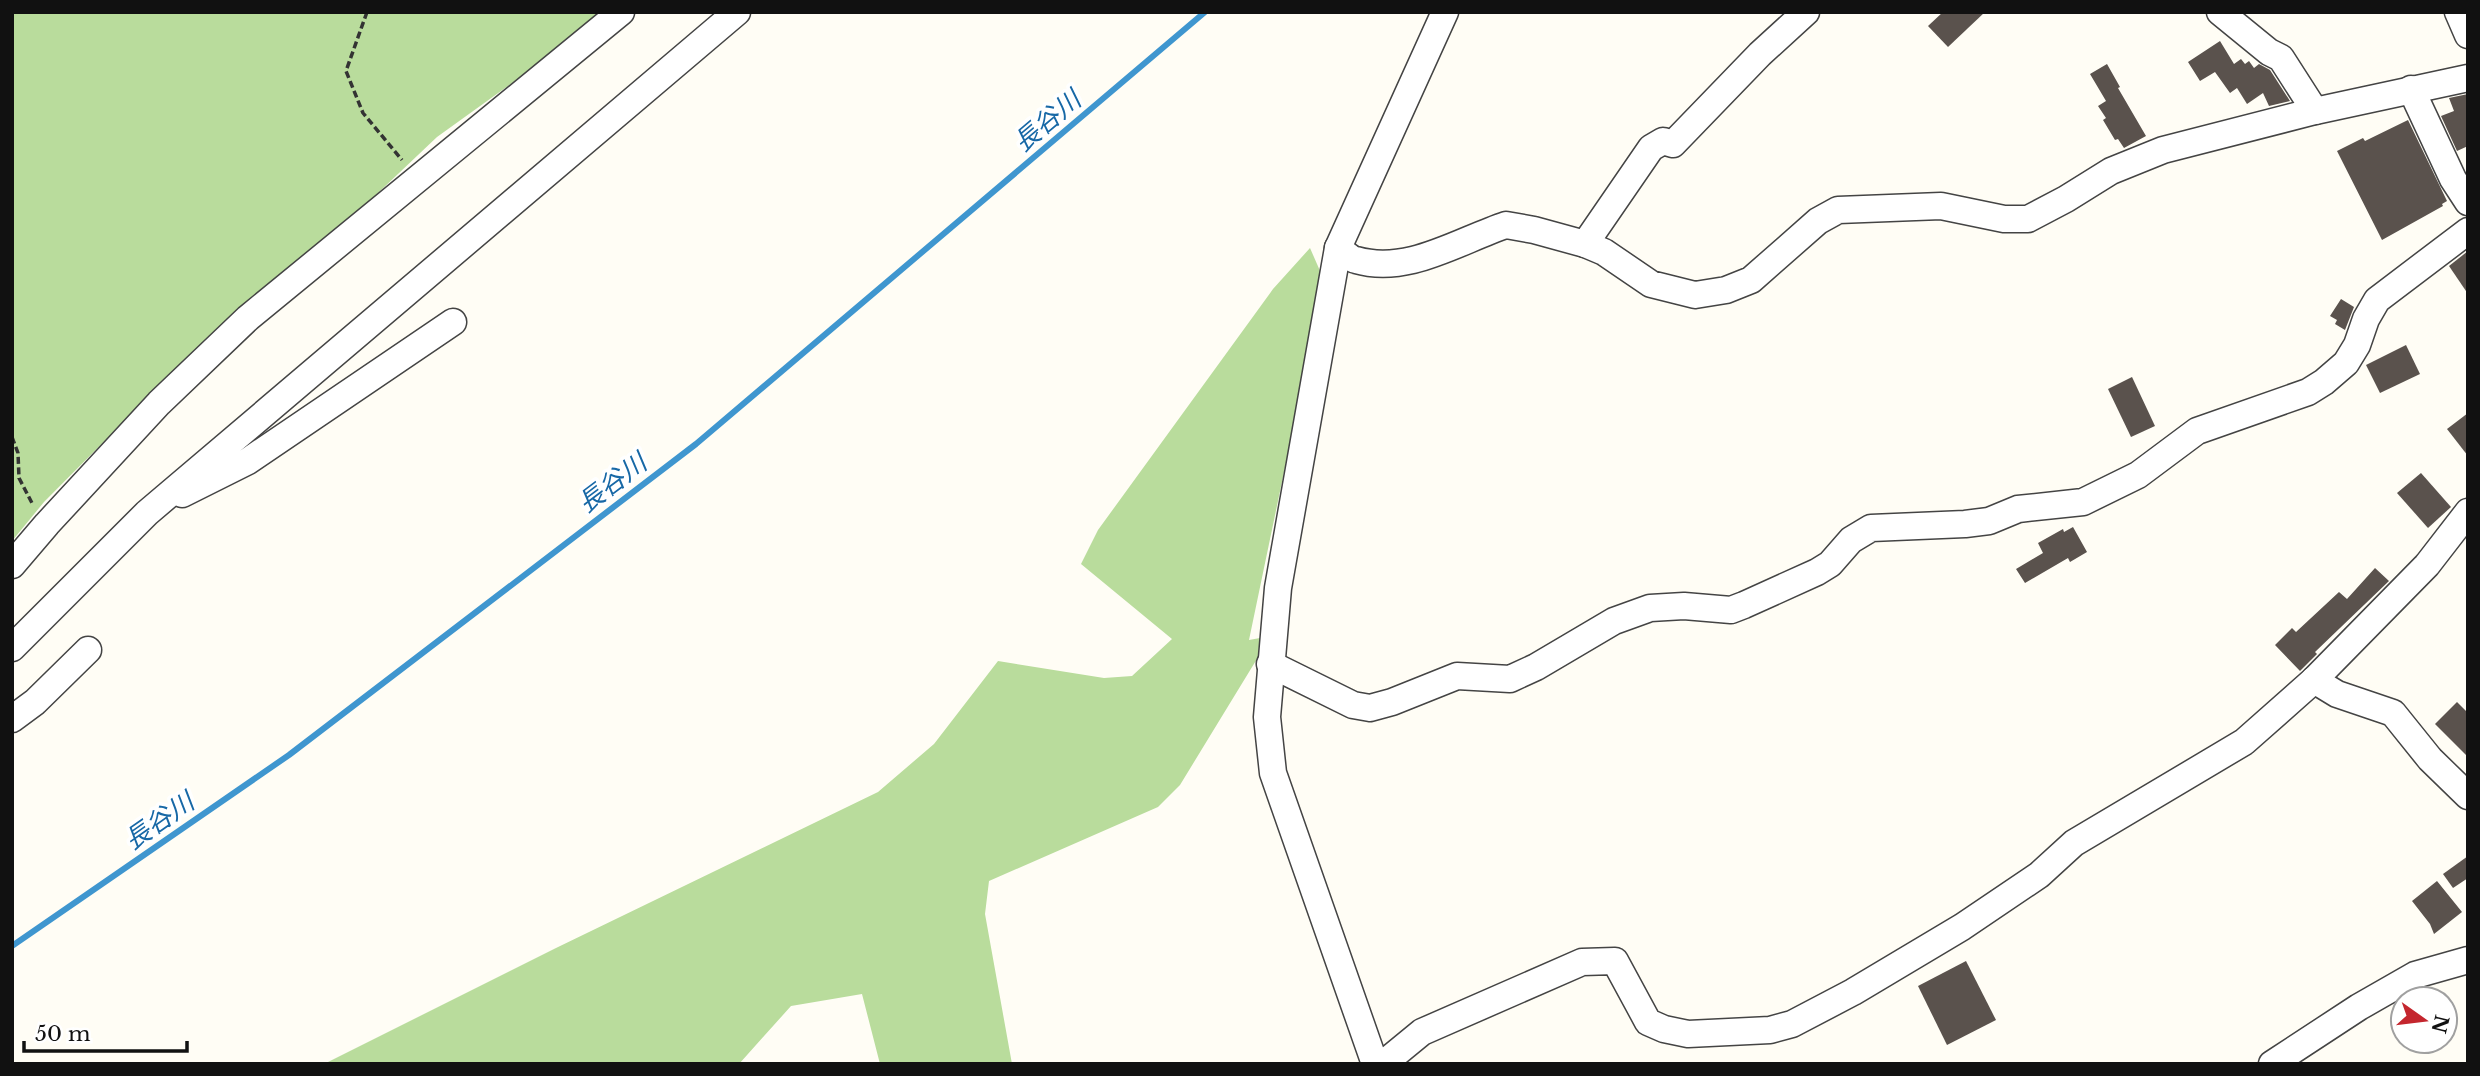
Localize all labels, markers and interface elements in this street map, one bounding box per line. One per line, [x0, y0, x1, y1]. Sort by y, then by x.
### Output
water label: 長谷川 [1007, 82, 1089, 158]
water label: 長谷川 [571, 445, 655, 519]
water label: 長谷川 [118, 784, 203, 856]
north arrow [2389, 985, 2459, 1055]
scale bar [24, 1010, 187, 1054]
text: N [2427, 1013, 2453, 1036]
text: 50 m [35, 1021, 91, 1047]

